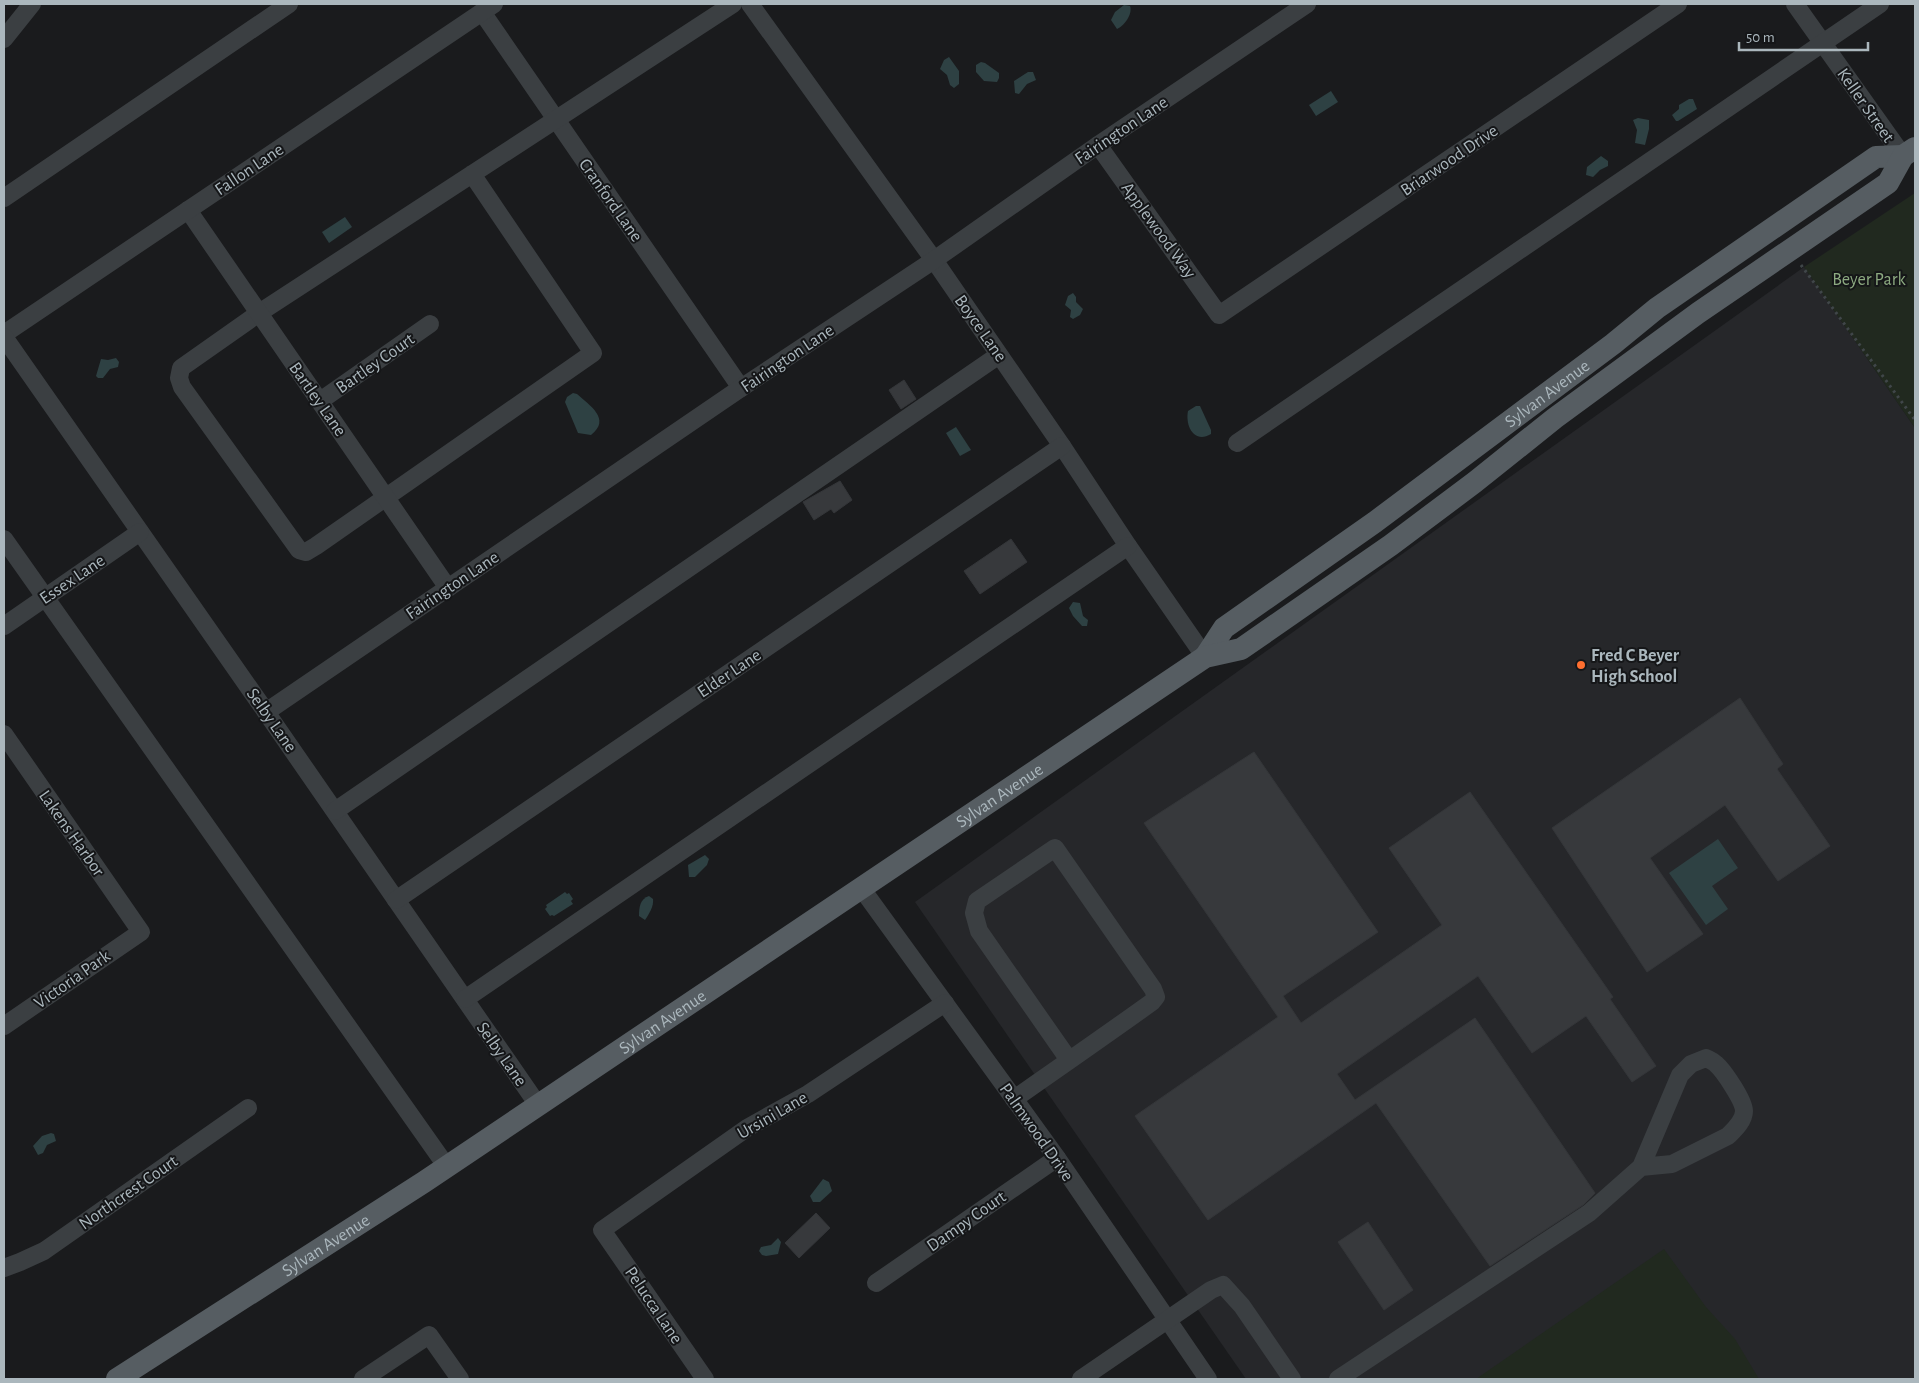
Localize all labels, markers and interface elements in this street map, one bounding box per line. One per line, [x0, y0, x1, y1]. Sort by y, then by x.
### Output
scale bar [1739, 20, 1868, 52]
text: 50 m [1746, 30, 1775, 45]
street label: Keller Street [1833, 65, 1897, 146]
street label: Fairington Lane [1072, 93, 1171, 168]
street label: Briarwood Drive [1398, 122, 1501, 200]
street label: Fallon Lane [212, 140, 287, 199]
street label: Cranford Lane [575, 156, 645, 245]
street label: Applewood Way [1117, 179, 1199, 282]
park label: Beyer Park [1832, 271, 1906, 289]
street label: Boyce Lane [951, 292, 1010, 365]
street label: Fairington Lane [738, 321, 837, 396]
street label: Bartley Court [333, 330, 418, 397]
street label: Sylvan Avenue [1502, 357, 1593, 431]
street label: Bartley Lane [285, 359, 349, 440]
street label: Fairington Lane [403, 548, 502, 623]
street label: Essex Lane [37, 552, 108, 608]
street label: Elder Lane [694, 646, 765, 702]
place label: Fred C Beyer High School [1591, 647, 1680, 686]
marker: Fred C Beyer High School [1575, 659, 1587, 671]
street label: Selby Lane [243, 685, 300, 756]
street label: Sylvan Avenue [953, 761, 1047, 832]
street label: Lakens Harbor [35, 787, 108, 880]
street label: Victoria Park [31, 947, 114, 1012]
street label: Sylvan Avenue [616, 987, 710, 1058]
street label: Selby Lane [473, 1019, 530, 1090]
street label: Palmwood Drive [996, 1080, 1077, 1185]
street label: Ursini Lane [734, 1089, 811, 1143]
street label: Northcrest Court [76, 1152, 182, 1233]
street label: Dampy Court [924, 1188, 1010, 1256]
street label: Sylvan Avenue [279, 1211, 373, 1281]
street label: Pelucca Lane [621, 1264, 685, 1347]

